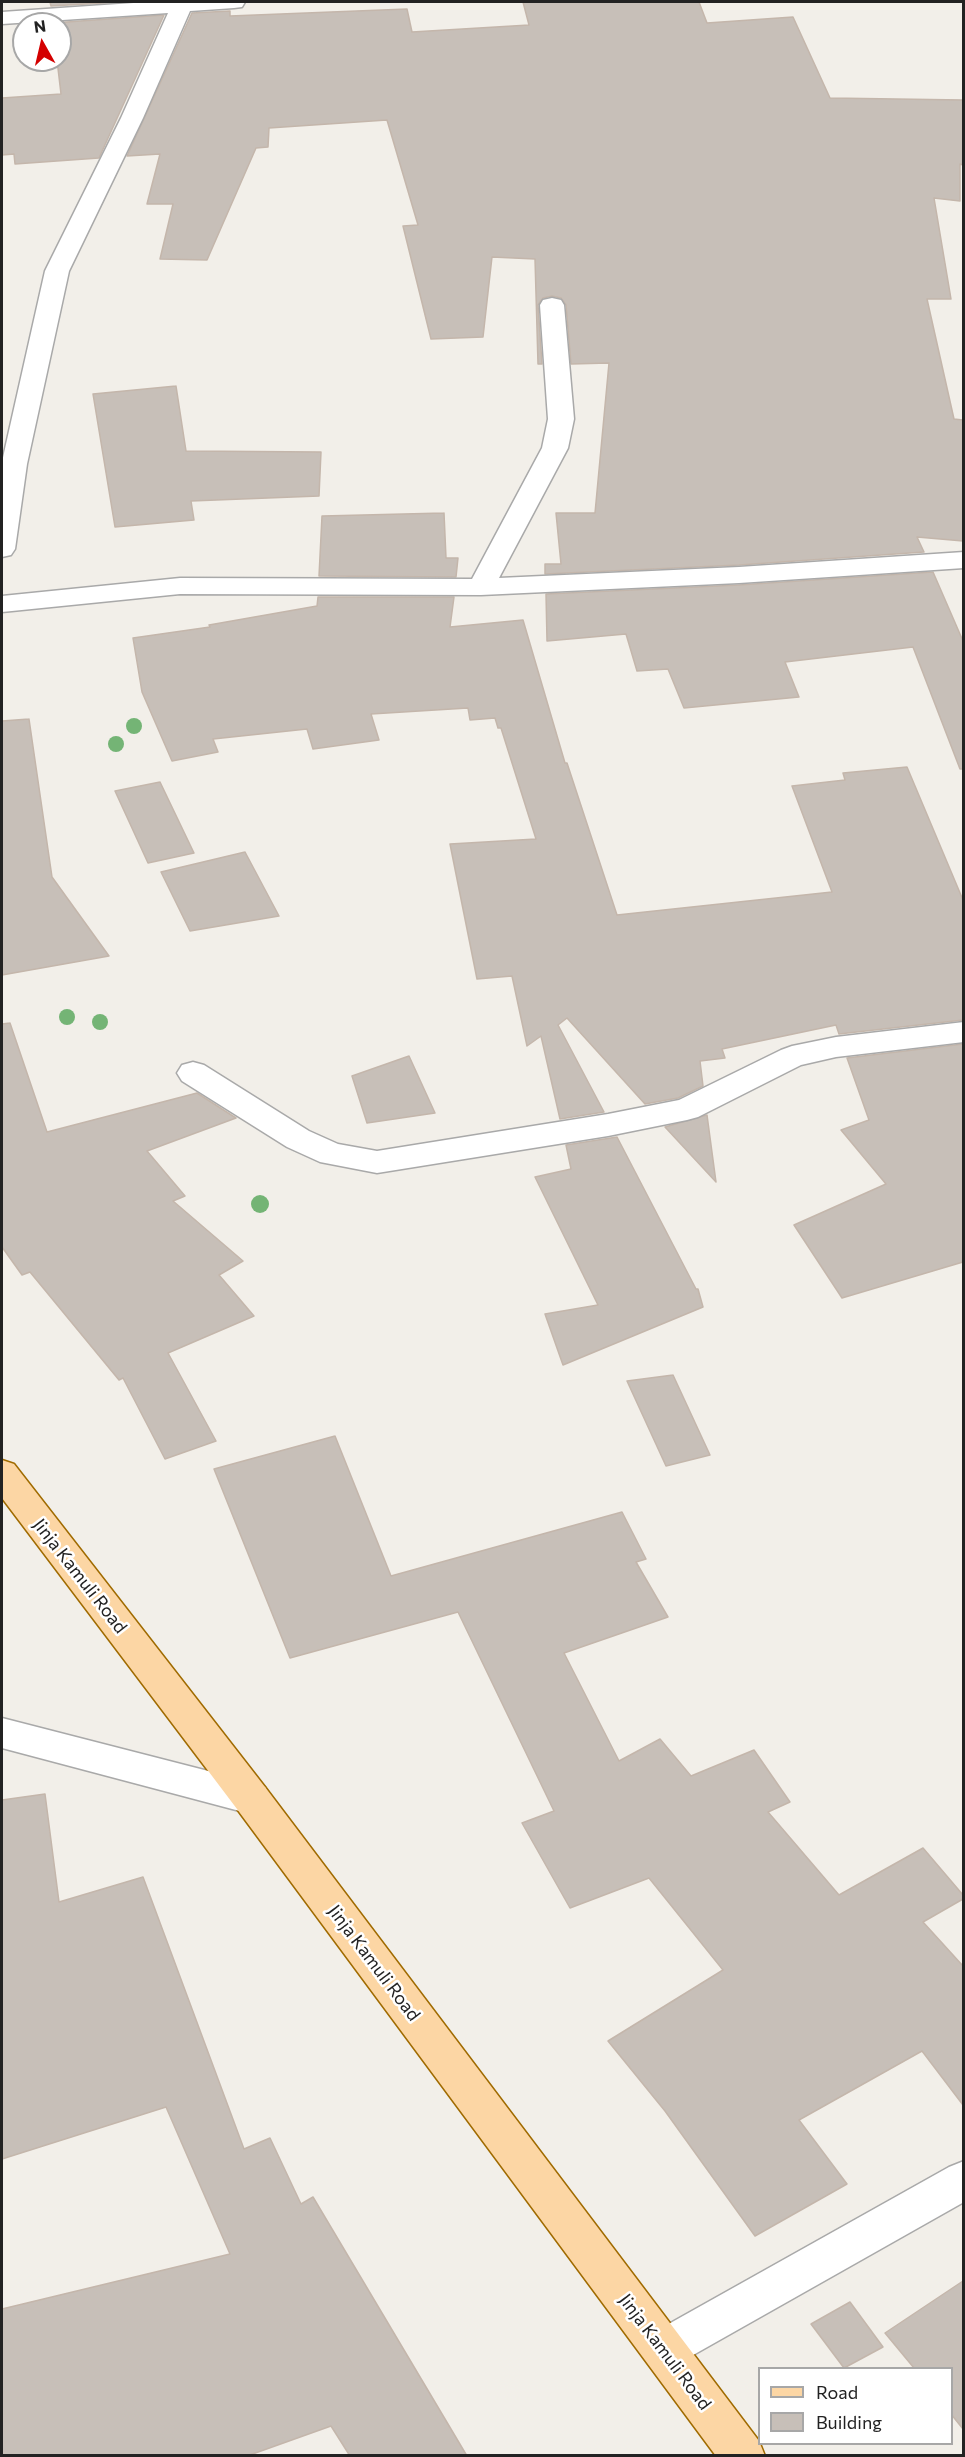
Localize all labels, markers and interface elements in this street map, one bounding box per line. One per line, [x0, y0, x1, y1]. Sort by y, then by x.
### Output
north arrow [12, 12, 72, 72]
text: N [32, 15, 47, 36]
street label: Jinja Kamuli Road [29, 1514, 131, 1638]
street label: Jinja Kamuli Road [323, 1901, 425, 2025]
street label: Jinja Kamuli Road [614, 2290, 716, 2414]
legend [758, 2367, 953, 2445]
text: Road [816, 2381, 858, 2403]
text: Building [816, 2411, 882, 2433]

